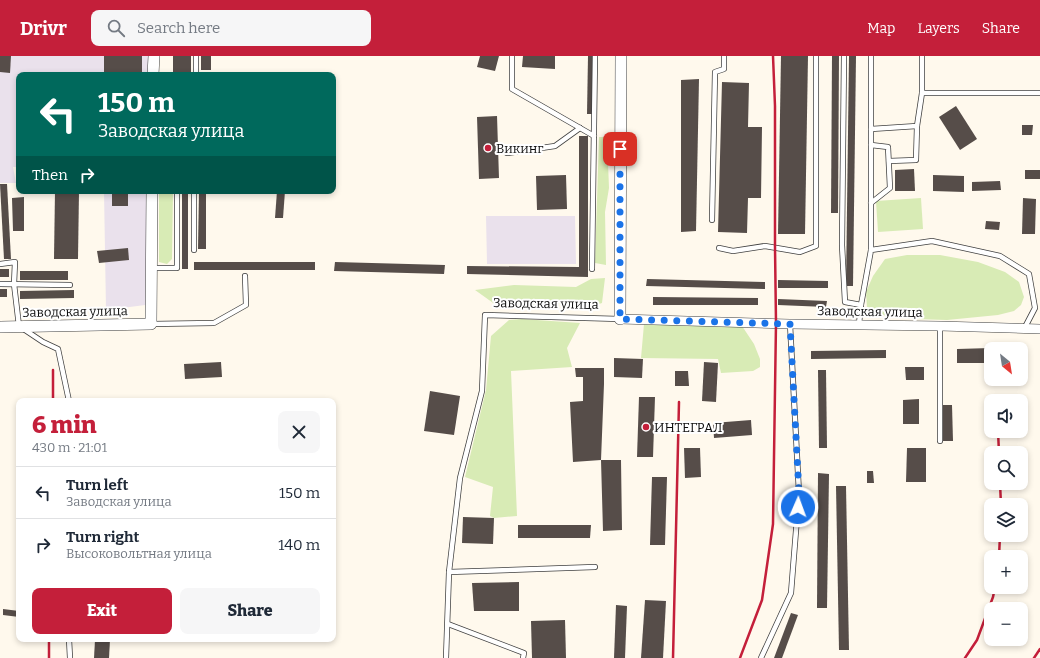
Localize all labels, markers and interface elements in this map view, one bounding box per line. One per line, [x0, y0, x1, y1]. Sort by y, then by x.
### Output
search box [91, 10, 371, 46]
text: Drivr [20, 17, 67, 40]
icon: search [105, 17, 127, 39]
text: Search here [137, 19, 220, 37]
text: Map [867, 20, 895, 37]
text: Layers [917, 20, 960, 37]
text: Share [982, 20, 1020, 37]
text: 150 m [98, 86, 175, 119]
icon: left [32, 88, 84, 140]
text: Заводская улица [98, 120, 244, 142]
pin [603, 132, 637, 166]
icon: arrive [609, 138, 631, 160]
place label: Викинг [496, 141, 544, 156]
marker: Викинг [483, 143, 493, 153]
icon: right [76, 164, 98, 186]
text: Then [32, 166, 68, 184]
street label: Заводская улица [493, 295, 599, 312]
street label: Заводская улица [22, 303, 128, 320]
street label: Заводская улица [817, 303, 923, 320]
north arrow [984, 342, 1028, 386]
map controls [984, 342, 1028, 646]
button: sound [984, 394, 1028, 438]
text: 6 min [32, 411, 97, 439]
button: close [278, 411, 320, 453]
place label: ИНТЕГРАЛ [654, 420, 722, 435]
marker: ИНТЕГРАЛ [641, 422, 651, 432]
text: 430 m · 21:01 [32, 440, 107, 455]
button: search [984, 446, 1028, 490]
text: Turn left [66, 476, 128, 494]
icon: left [32, 482, 54, 504]
text: 150 m [279, 484, 320, 502]
position arrow [777, 486, 819, 528]
text: Заводская улица [66, 494, 172, 509]
button: layers [984, 498, 1028, 542]
text: Turn right [66, 528, 139, 546]
icon: right [32, 534, 54, 556]
text: 140 m [278, 536, 320, 554]
text: Высоковольтная улица [66, 546, 212, 561]
button: + [984, 550, 1028, 594]
button: Exit [32, 588, 172, 634]
button: Share [180, 588, 320, 634]
button: − [984, 602, 1028, 646]

